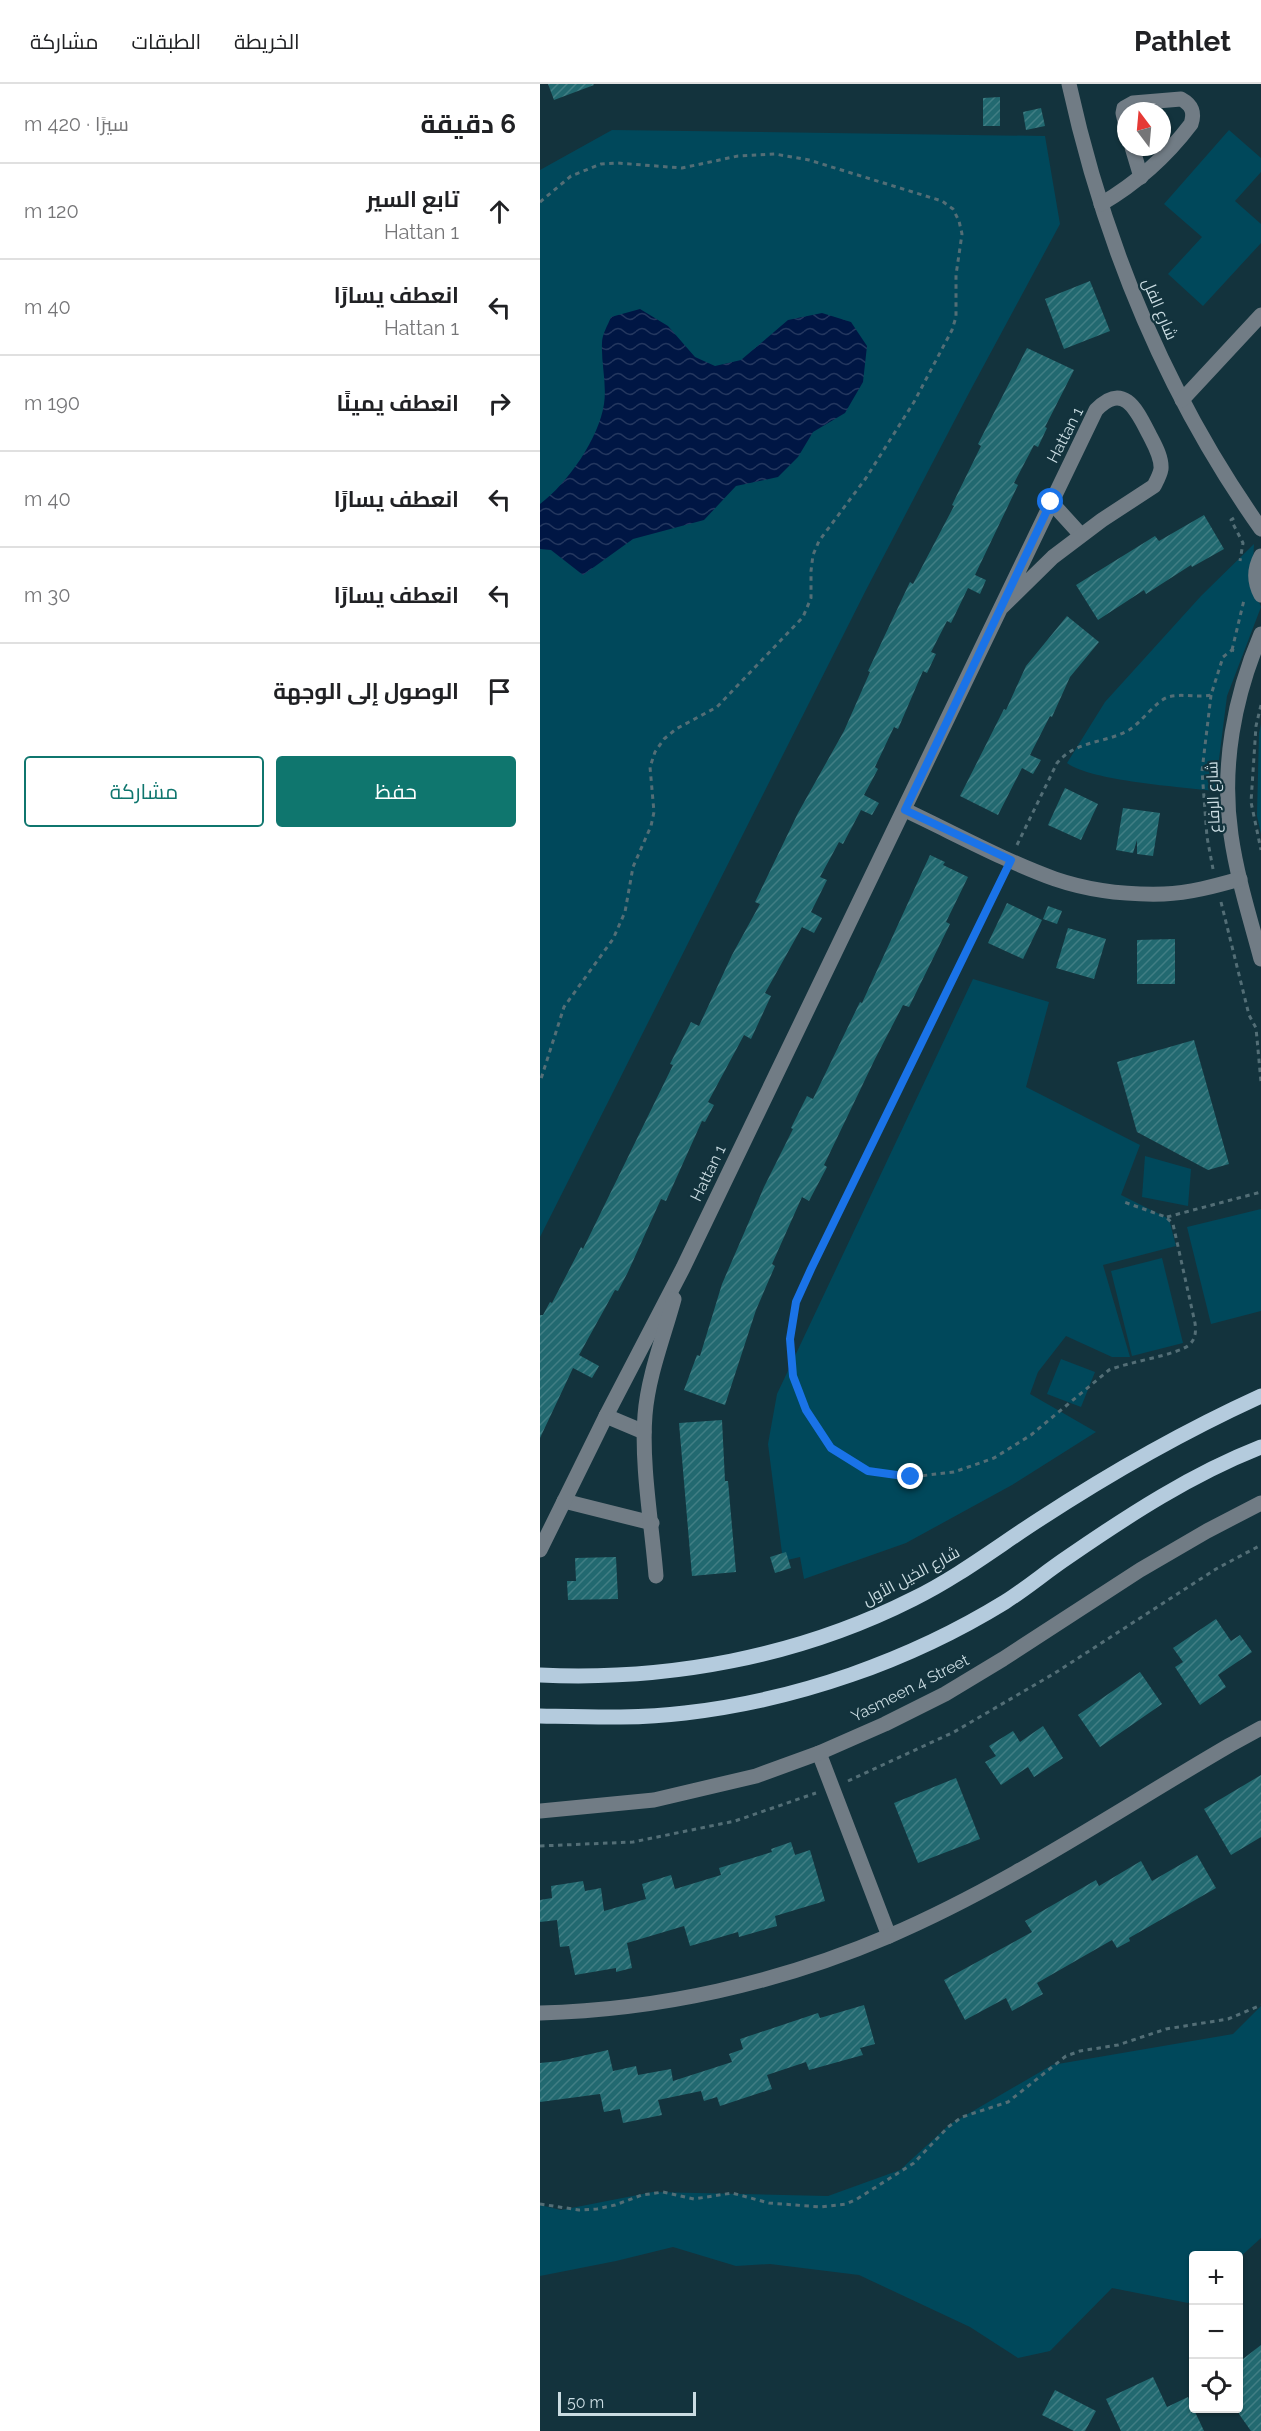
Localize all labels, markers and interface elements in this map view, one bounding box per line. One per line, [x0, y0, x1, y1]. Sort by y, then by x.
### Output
text: Pathlet [1134, 25, 1231, 58]
text: مشاركة [30, 29, 99, 54]
text: الطبقات [132, 29, 201, 54]
text: الخريطة [234, 29, 300, 54]
north arrow [1117, 102, 1171, 156]
text: 6 دقيقة [420, 109, 516, 139]
text: سيرًا · 420 m [24, 112, 129, 136]
text: تابع السير [366, 186, 459, 212]
icon: ahead [483, 195, 516, 228]
text: 120 m [24, 199, 79, 223]
text: Hattan 1 [384, 220, 459, 244]
street label: شارع الفل [1137, 275, 1181, 343]
text: انعطف يسارًا [334, 282, 459, 308]
icon: left [483, 291, 516, 324]
text: 40 m [24, 295, 71, 319]
text: Hattan 1 [384, 316, 459, 340]
icon: right [483, 387, 516, 420]
text: انعطف يمينًا [336, 390, 459, 416]
text: 190 m [24, 391, 80, 415]
street label: Hattan 1 [1043, 404, 1087, 466]
icon: left [483, 483, 516, 516]
text: انعطف يسارًا [334, 486, 459, 512]
text: 40 m [24, 487, 71, 511]
route start [1037, 488, 1063, 514]
icon: left [483, 579, 516, 612]
text: انعطف يسارًا [334, 582, 459, 608]
text: 30 m [24, 583, 70, 607]
icon: arrive [483, 675, 516, 708]
text: الوصول إلى الوجهة [273, 678, 459, 704]
button: مشاركة [24, 756, 264, 827]
button: حفظ [276, 756, 516, 827]
street label: شارع الرفاع [1202, 761, 1226, 833]
street label: Hattan 1 [686, 1142, 730, 1204]
route end [897, 1463, 923, 1489]
street label: شارع الخيل الأول [859, 1542, 964, 1611]
street label: Yasmeen 4 Street [848, 1650, 973, 1726]
map controls [1189, 2251, 1243, 2413]
button: + [1189, 2251, 1243, 2305]
button: − [1189, 2305, 1243, 2359]
button: locate [1189, 2359, 1243, 2413]
scale bar [558, 2389, 696, 2416]
text: 50 m [567, 2393, 604, 2412]

